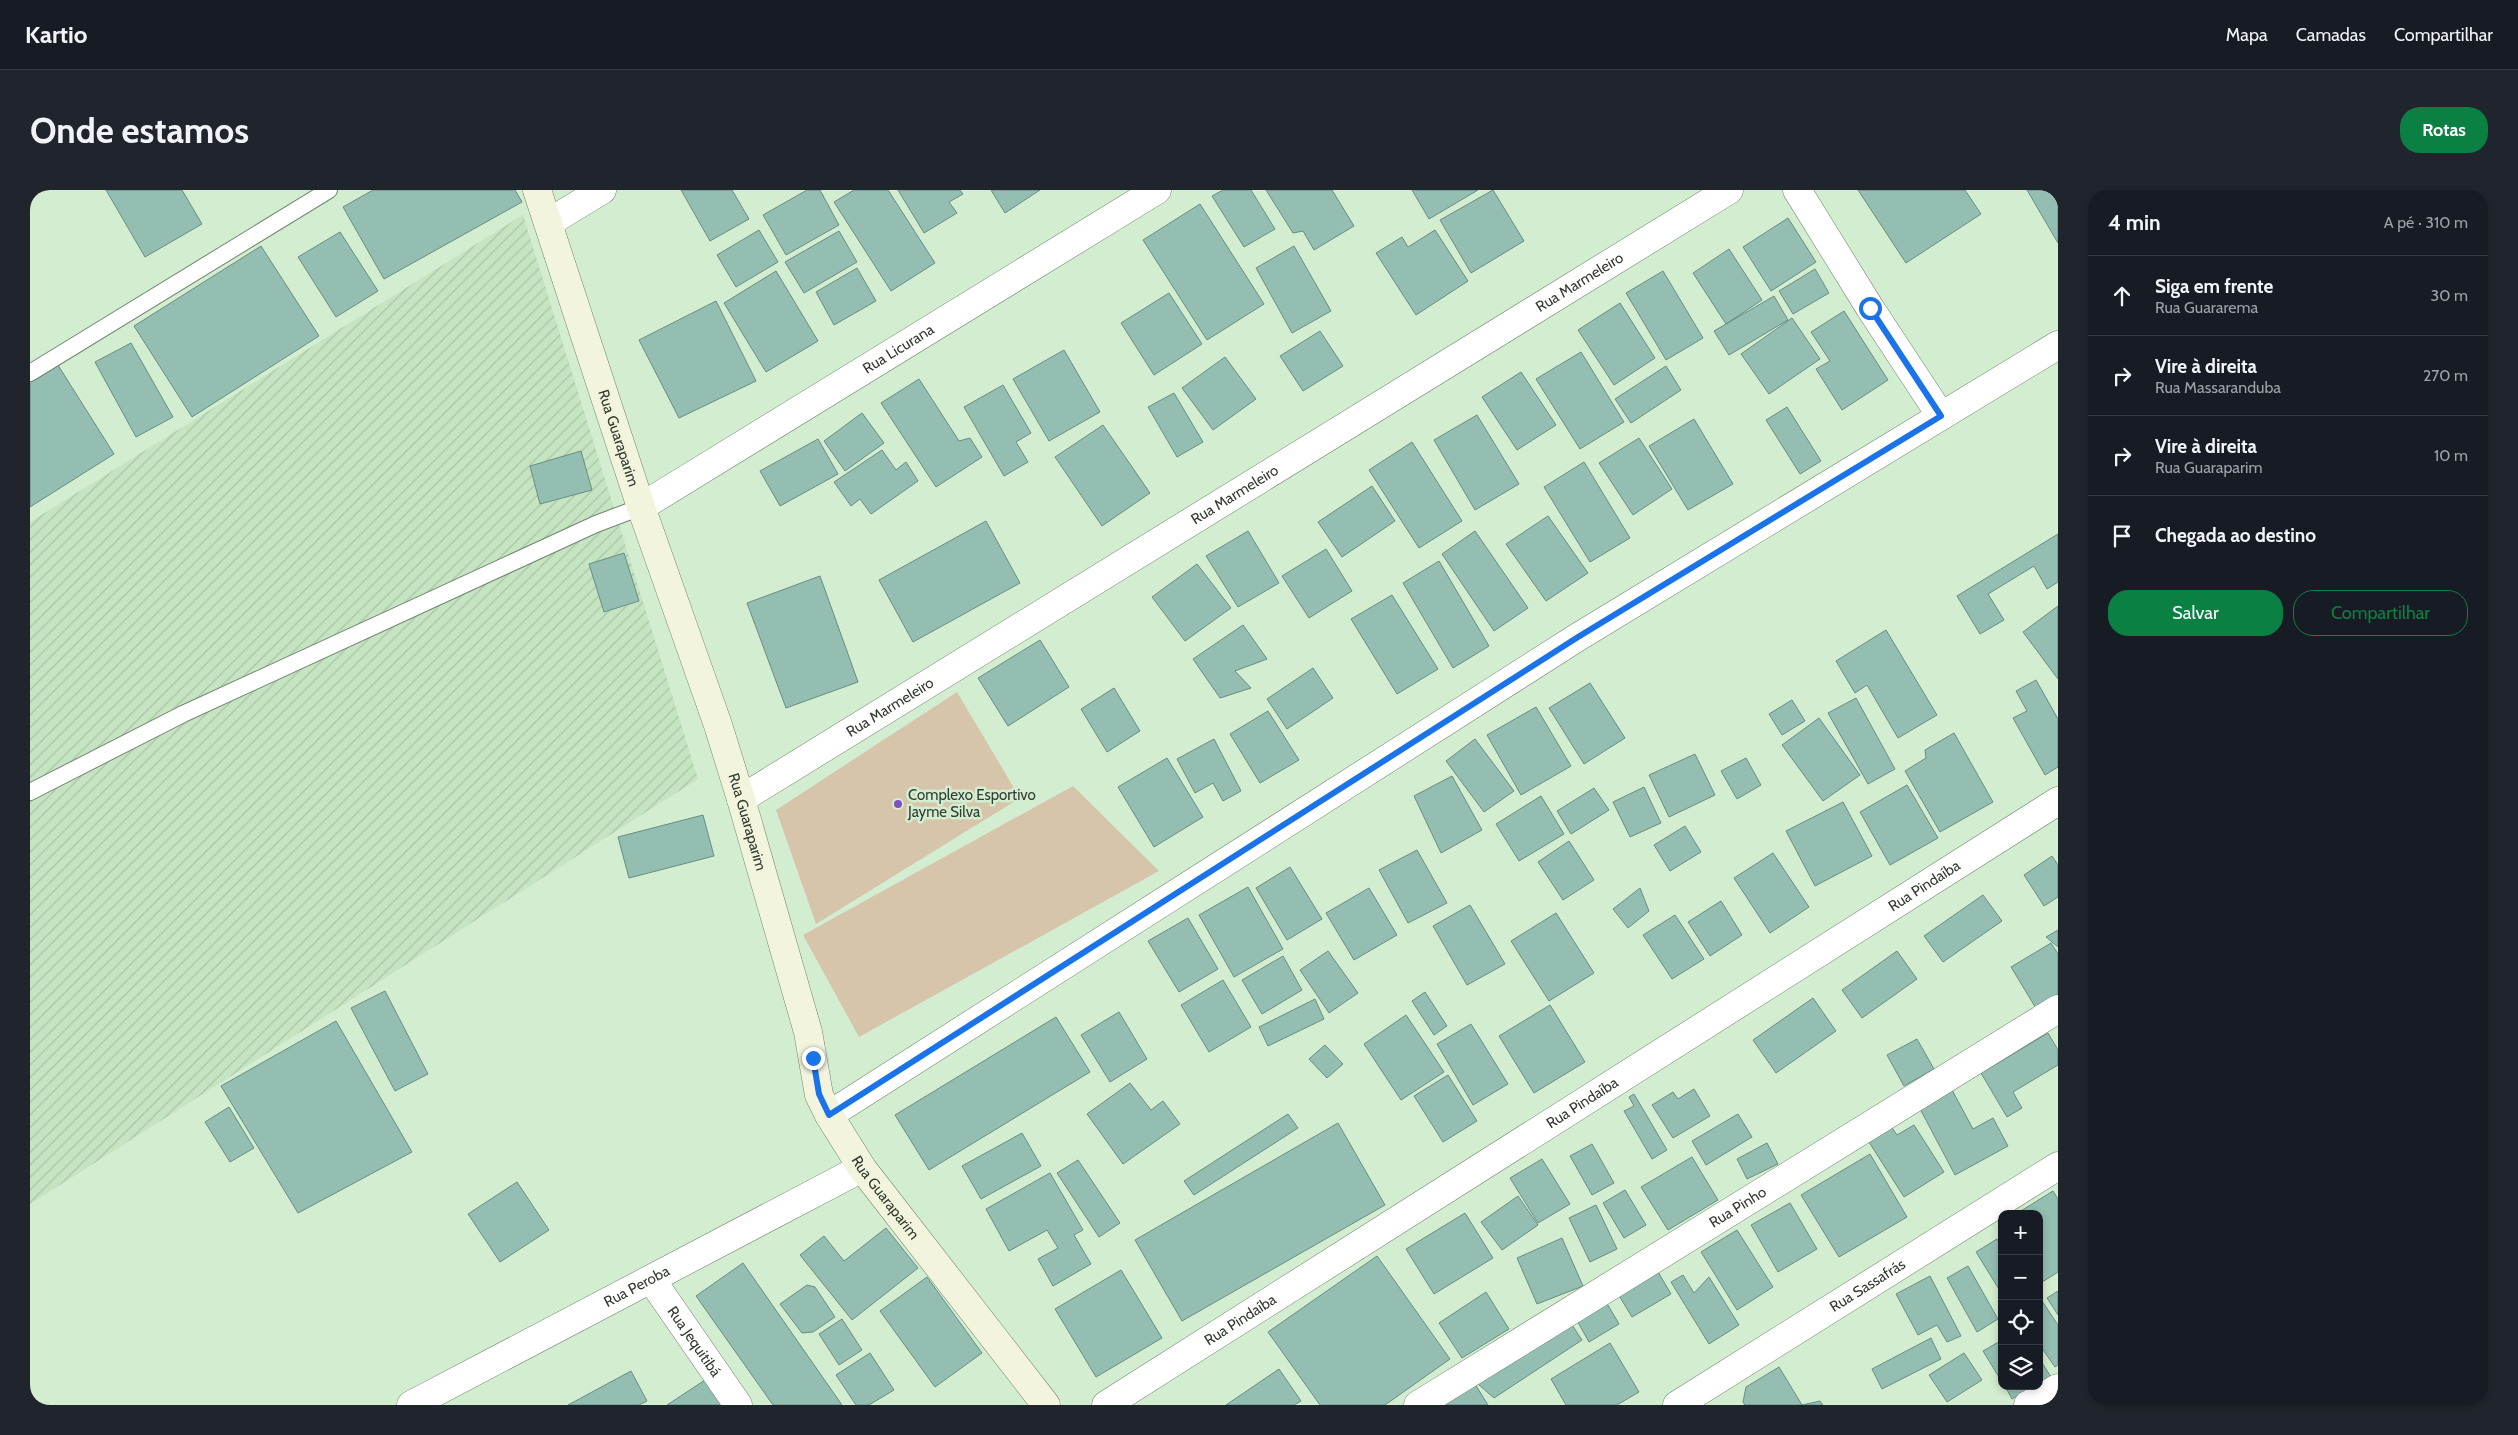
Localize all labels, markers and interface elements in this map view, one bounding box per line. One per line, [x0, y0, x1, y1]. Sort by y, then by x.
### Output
text: Kartio [25, 20, 88, 49]
text: Mapa [2226, 24, 2268, 46]
text: Camadas [2296, 24, 2366, 46]
text: Compartilhar [2394, 24, 2493, 46]
button: Rotas [2400, 107, 2488, 153]
text: Onde estamos [30, 109, 249, 152]
text: 4 min [2108, 210, 2161, 235]
text: A pé · 310 m [2384, 213, 2468, 232]
street label: Rua Marmeleiro [1532, 248, 1627, 316]
text: Siga em frente [2155, 275, 2273, 298]
icon: ahead [2108, 282, 2136, 310]
text: 30 m [2431, 286, 2468, 305]
route start [1859, 297, 1882, 320]
text: Rua Guararema [2155, 298, 2258, 317]
street label: Rua Licurana [859, 320, 938, 378]
text: Vire à direita [2155, 355, 2257, 378]
icon: right [2108, 362, 2136, 390]
text: 270 m [2423, 366, 2468, 385]
text: Rua Massaranduba [2155, 378, 2281, 397]
street label: Rua Guaraparim [594, 387, 643, 489]
text: Vire à direita [2155, 435, 2257, 458]
icon: right [2108, 442, 2136, 470]
text: 10 m [2434, 446, 2468, 465]
text: Rua Guaraparim [2155, 458, 2263, 477]
street label: Rua Marmeleiro [1188, 461, 1282, 528]
icon: arrive [2108, 522, 2136, 550]
text: Chegada ao destino [2155, 524, 2316, 547]
button: Salvar [2108, 590, 2283, 636]
button: Compartilhar [2293, 590, 2468, 636]
street label: Rua Marmeleiro [843, 673, 937, 741]
street label: Rua Guaraparim [724, 771, 770, 873]
place label: Complexo Esportivo Jayme Silva [907, 786, 1036, 821]
marker: Complexo Esportivo Jayme Silva [892, 798, 904, 810]
street label: Rua Pindaíba [1885, 856, 1964, 915]
route end [802, 1047, 825, 1070]
street label: Rua Pindaíba [1543, 1073, 1622, 1132]
street label: Rua Guaraparim [848, 1152, 923, 1243]
street label: Rua Pinho [1706, 1183, 1770, 1232]
map controls [1998, 1210, 2043, 1390]
button: + [1998, 1210, 2043, 1255]
street label: Rua Sassafrás [1826, 1255, 1909, 1316]
button: − [1998, 1255, 2043, 1300]
street label: Rua Peroba [601, 1261, 673, 1311]
street label: Rua Pindaíba [1201, 1290, 1280, 1349]
button: locate [1998, 1300, 2043, 1345]
street label: Rua Jequitibá [664, 1303, 725, 1381]
button: layers [1998, 1345, 2043, 1390]

